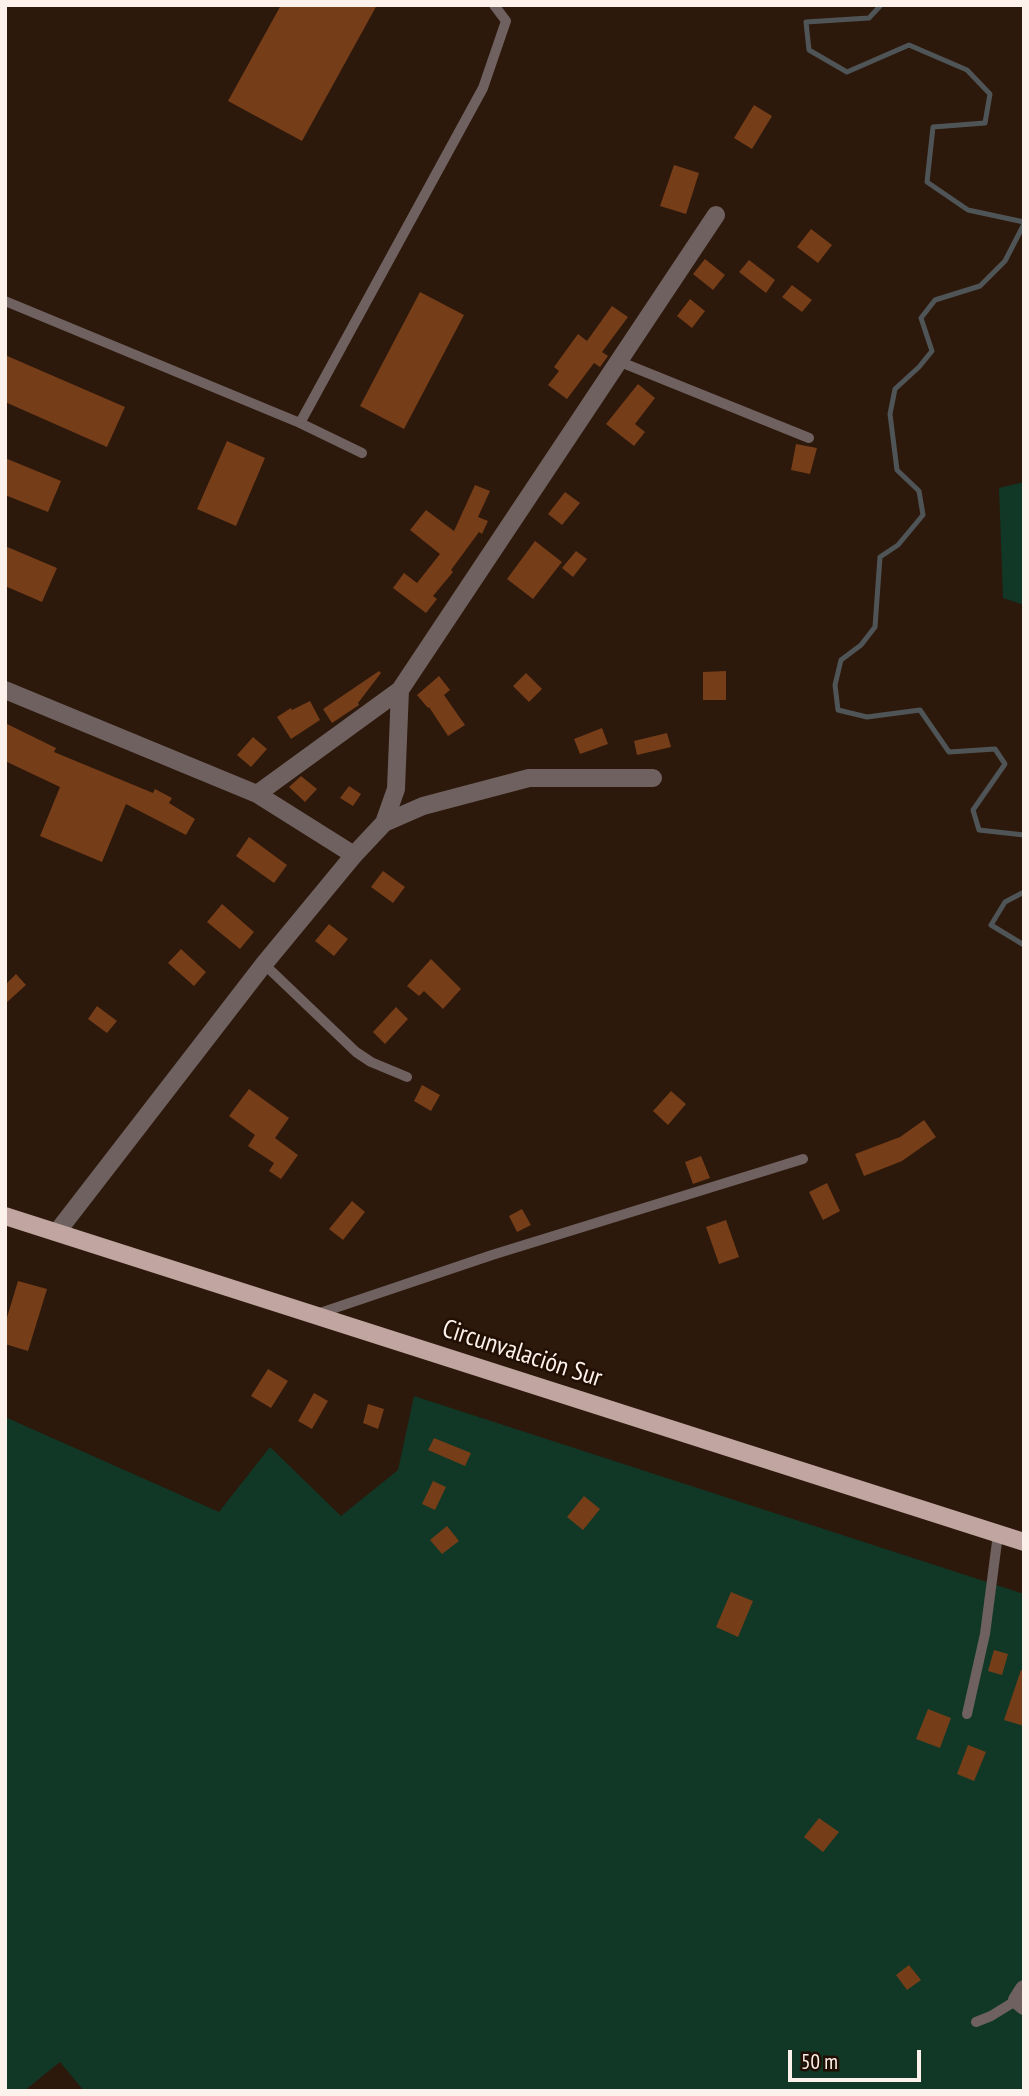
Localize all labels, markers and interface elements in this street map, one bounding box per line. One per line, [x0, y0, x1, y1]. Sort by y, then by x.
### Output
street label: Circunvalación Sur [438, 1313, 606, 1395]
scale bar [791, 2036, 924, 2080]
text: 50 m [801, 2048, 838, 2075]

